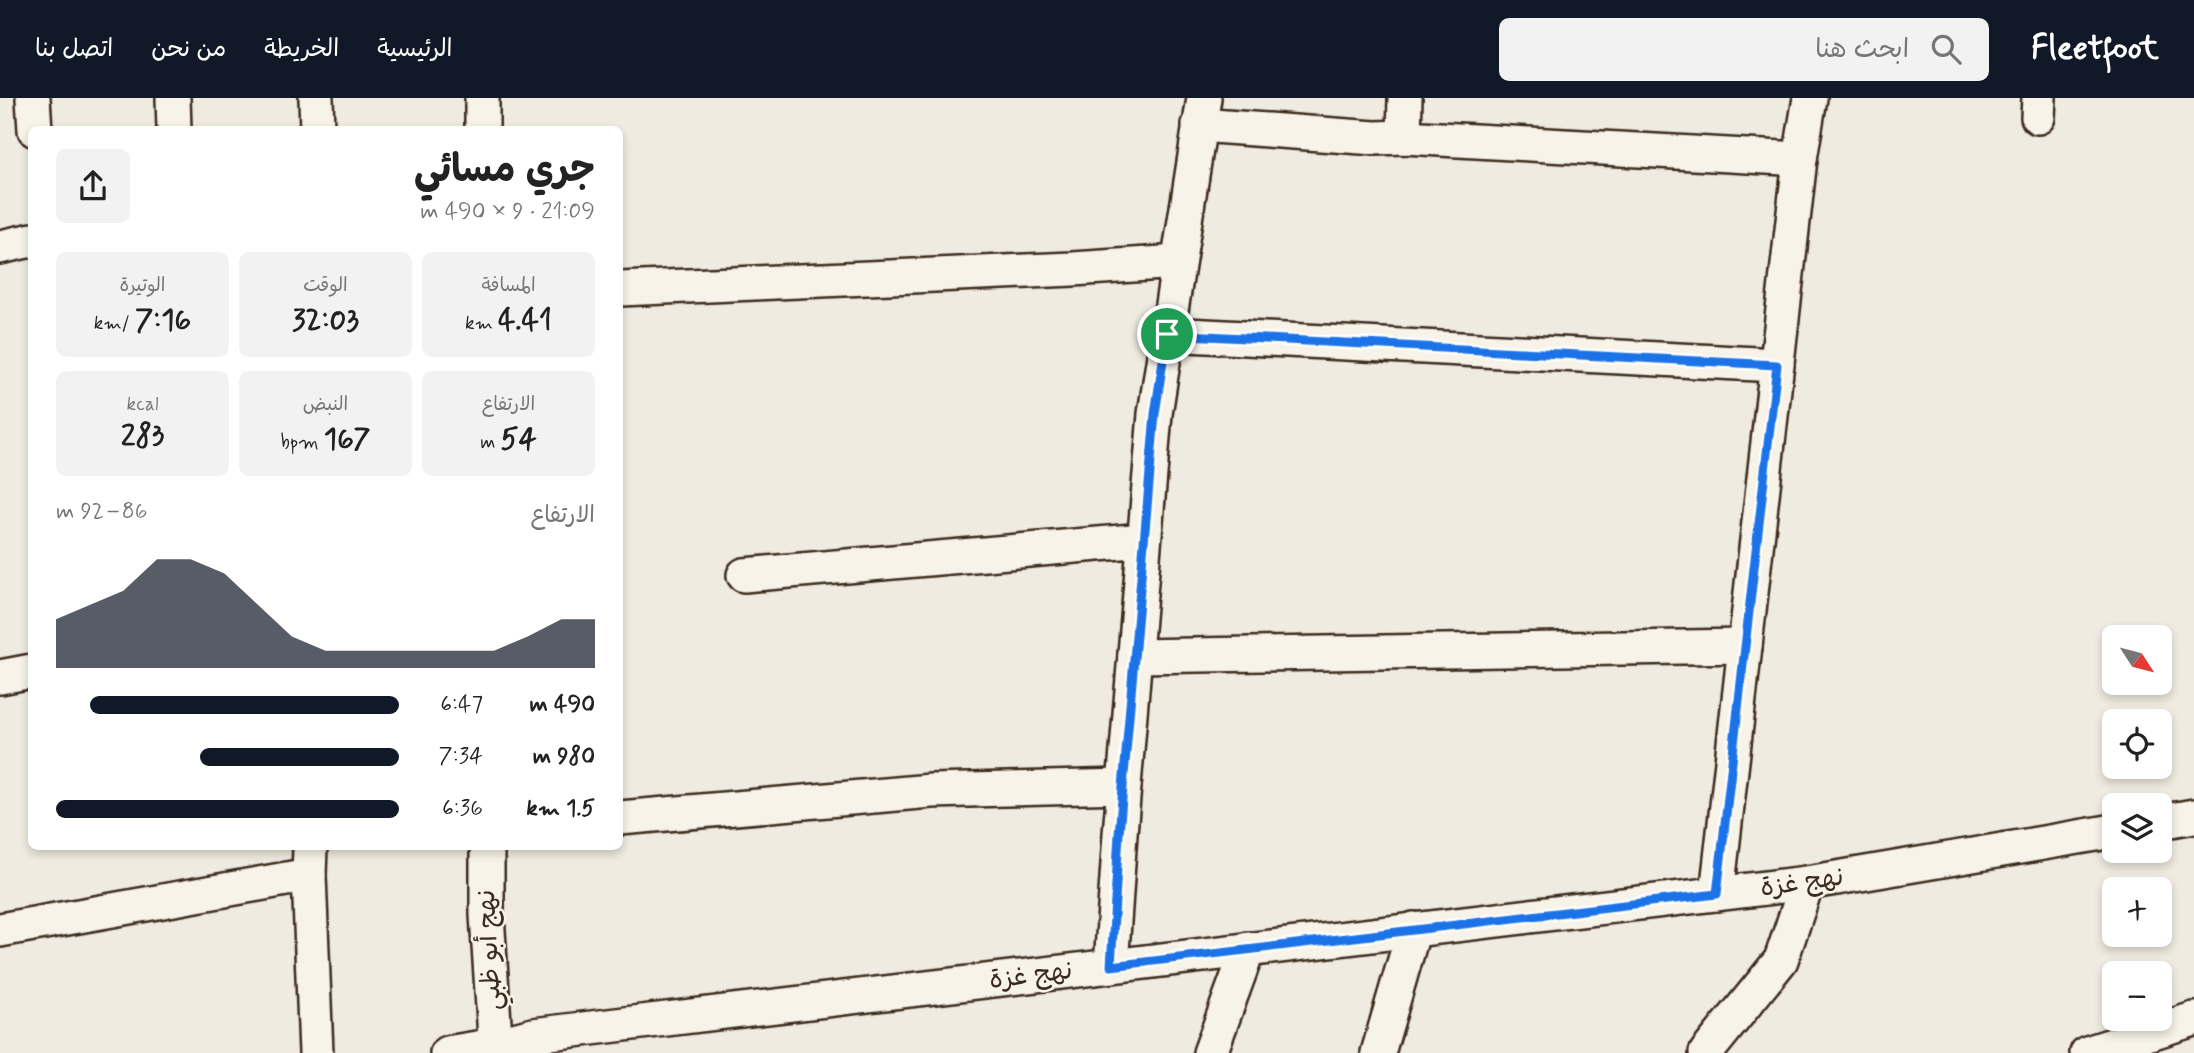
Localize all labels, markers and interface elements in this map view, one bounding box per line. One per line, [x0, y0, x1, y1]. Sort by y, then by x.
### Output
search box [1499, 18, 1989, 81]
text: Fleetfoot [2031, 27, 2159, 71]
icon: search [1927, 30, 1965, 68]
text: ابحث هنا [1815, 33, 1909, 67]
text: اتصل بنا [35, 34, 113, 65]
text: من نحن [151, 34, 226, 65]
text: الخريطة [264, 34, 339, 65]
text: الرئيسية [377, 34, 453, 65]
text: جري مسائي [414, 146, 595, 195]
button: share [56, 149, 130, 223]
text: 21:09 · 9 × 490 m [420, 197, 595, 227]
text: الوتيرة [120, 273, 165, 298]
text: الوقت [303, 273, 348, 298]
text: المسافة [481, 273, 536, 298]
text: 7:16 [135, 301, 191, 340]
text: 32:03 [292, 301, 359, 340]
text: 4.41 [498, 301, 552, 340]
pin [1137, 304, 1197, 364]
text: /km [94, 311, 135, 336]
text: km [465, 311, 498, 336]
icon: arrive [1148, 315, 1186, 353]
text: kcal [127, 392, 158, 417]
text: النبض [303, 392, 348, 417]
text: الارتفاع [482, 392, 535, 417]
text: 283 [121, 417, 164, 456]
text: 167 [324, 420, 371, 459]
text: 54 [501, 420, 537, 459]
text: bpm [280, 430, 324, 455]
text: m [480, 430, 501, 455]
text: 86–92 m [56, 497, 147, 527]
text: الارتفاع [531, 501, 595, 531]
north arrow [2102, 625, 2172, 695]
map controls [2102, 625, 2172, 1031]
text: 6:47 [440, 690, 483, 720]
text: 490 m [530, 690, 595, 720]
button: locate [2102, 709, 2172, 779]
text: 7:34 [439, 742, 483, 772]
text: 980 m [533, 742, 595, 772]
button: layers [2102, 793, 2172, 863]
text: 6:36 [442, 794, 483, 824]
text: 1.5 km [526, 794, 595, 824]
street label: نهج غزة [1758, 860, 1846, 906]
button: + [2102, 877, 2172, 947]
street label: نهج أبو ظبي [470, 889, 514, 1011]
street label: نهج غزة [987, 954, 1075, 998]
button: − [2102, 961, 2172, 1031]

